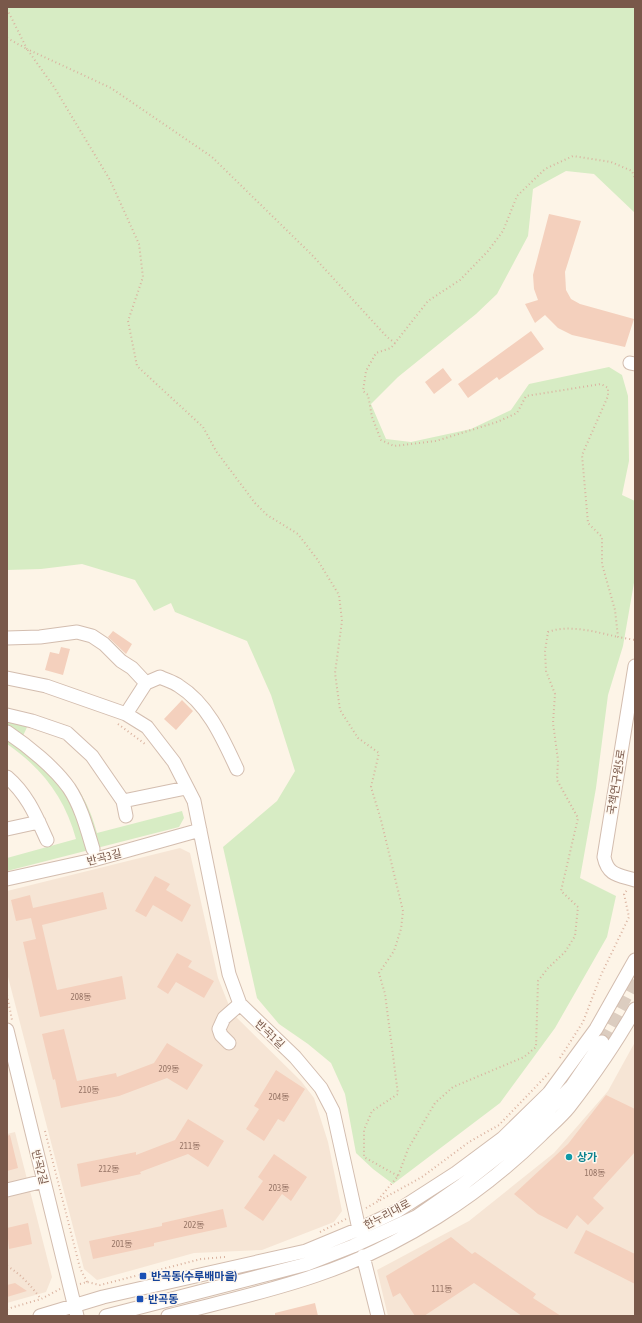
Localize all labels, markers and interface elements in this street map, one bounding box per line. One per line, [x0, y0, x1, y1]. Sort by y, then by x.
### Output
street label: 국책연구원5로 [605, 749, 627, 815]
street label: 반곡3길 [85, 847, 123, 867]
house number: 208동 [71, 992, 91, 1002]
street label: 반곡1길 [253, 1017, 287, 1051]
house number: 209동 [159, 1064, 179, 1074]
house number: 210동 [79, 1085, 99, 1095]
house number: 204동 [269, 1092, 289, 1102]
house number: 211동 [180, 1141, 200, 1151]
street label: 반곡2길 [30, 1148, 50, 1186]
place label: 상가 [577, 1151, 597, 1163]
marker: 상가 [564, 1152, 574, 1162]
house number: 212동 [99, 1164, 119, 1174]
house number: 108동 [585, 1168, 605, 1178]
house number: 203동 [269, 1183, 289, 1193]
street label: 한누리대로 [362, 1197, 412, 1231]
house number: 202동 [184, 1220, 204, 1230]
house number: 201동 [112, 1239, 132, 1249]
place label: 반곡동(수루배마을) [151, 1270, 238, 1282]
marker: 반곡동(수루배마을) [138, 1271, 148, 1281]
house number: 111동 [432, 1284, 452, 1294]
place label: 반곡동 [148, 1293, 178, 1305]
marker: 반곡동 [135, 1294, 145, 1304]

